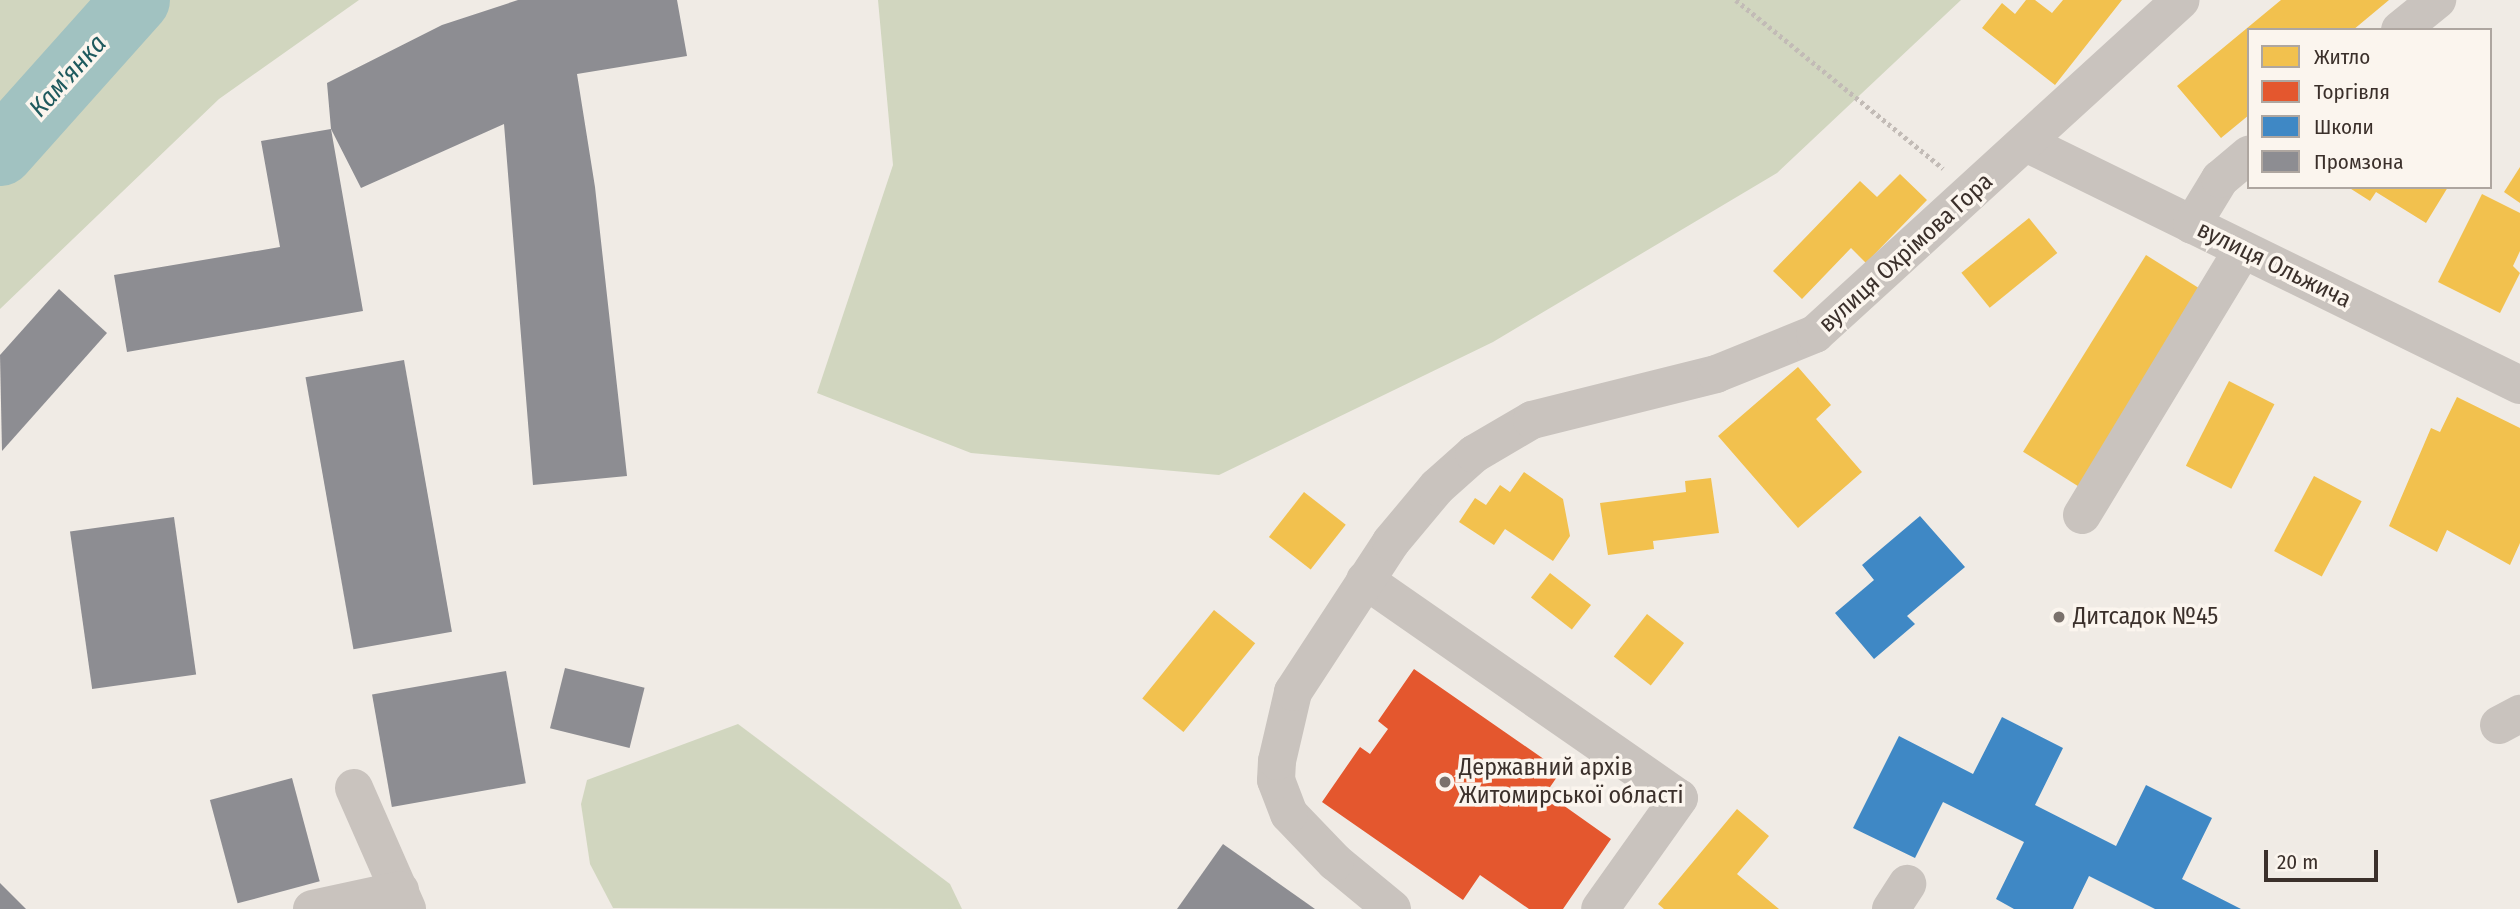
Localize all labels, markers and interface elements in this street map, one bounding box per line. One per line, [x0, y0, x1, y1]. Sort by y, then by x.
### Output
water label: Кам'янка [23, 28, 113, 124]
legend [2247, 28, 2492, 189]
text: Житло [2314, 44, 2370, 70]
text: Торгівля [2314, 79, 2390, 105]
text: Школи [2314, 114, 2374, 140]
text: Промзона [2314, 149, 2403, 175]
street label: вулиця Охрімова Гора [1813, 167, 1999, 339]
street label: вулиця Ольжича [2192, 215, 2356, 315]
place label: Дитсадок №45 [2073, 603, 2218, 631]
marker: Дитсадок №45 [2051, 609, 2067, 625]
place label: Державний архів Житомирської області [1459, 754, 1683, 810]
marker: Державний архів Житомирської області [1437, 774, 1453, 790]
scale bar [2268, 836, 2382, 880]
text: 20 m [2277, 849, 2318, 875]

